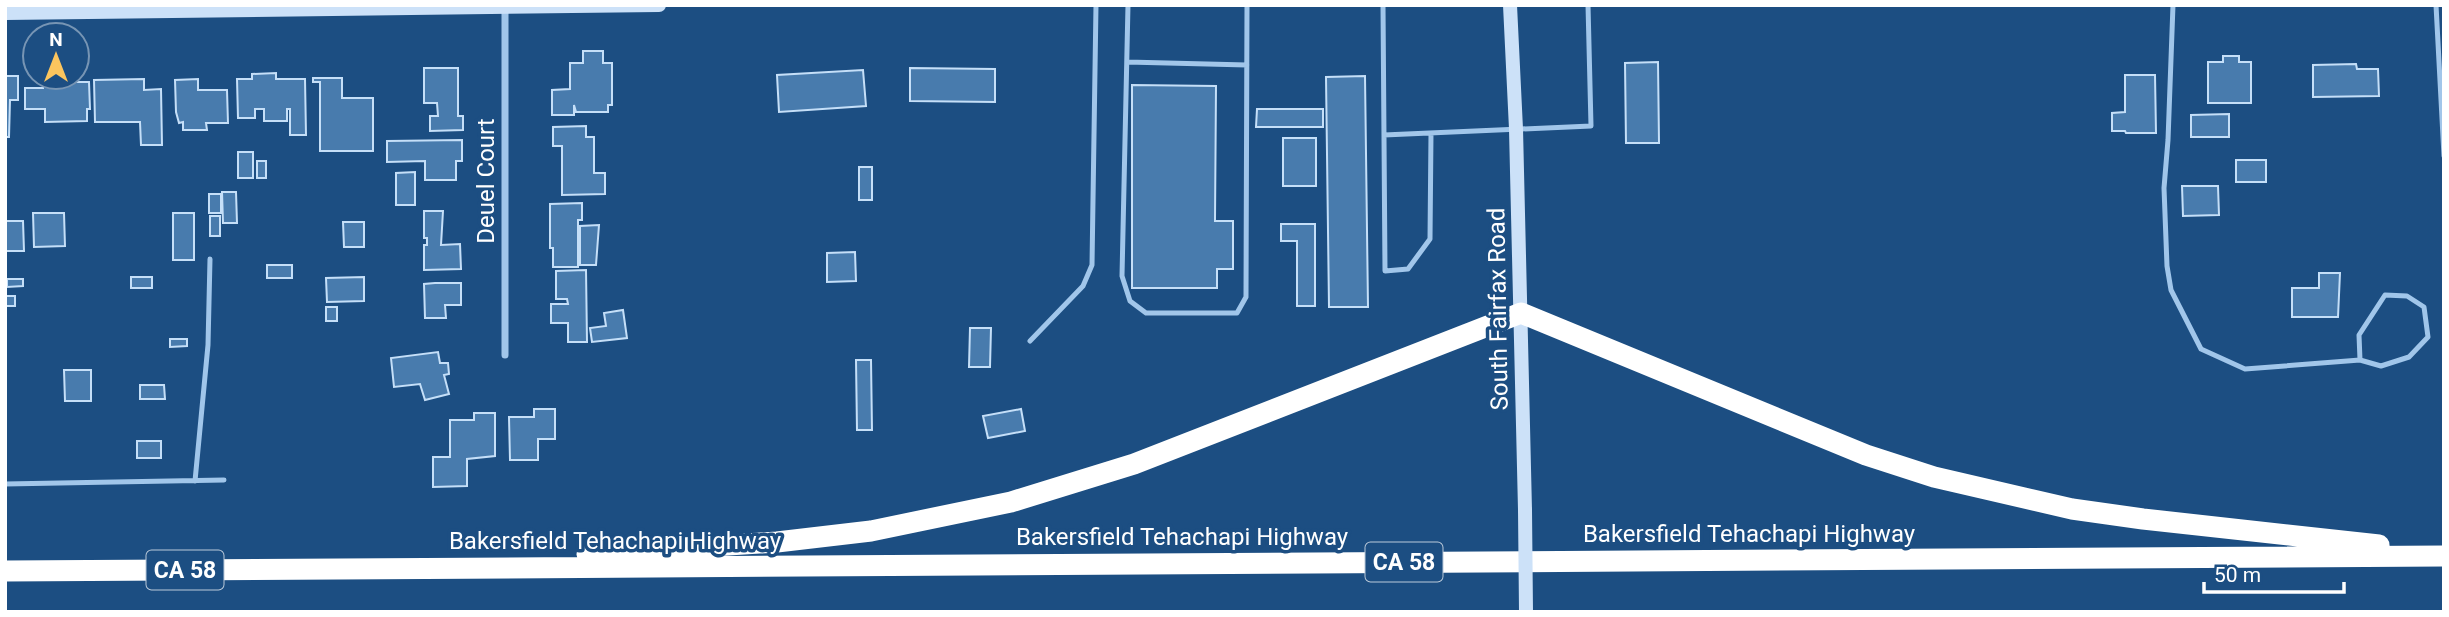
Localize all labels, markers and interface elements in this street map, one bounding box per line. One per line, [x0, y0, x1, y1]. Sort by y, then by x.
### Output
north arrow [21, 21, 91, 91]
text: N [49, 28, 63, 51]
street label: Deuel Court [472, 118, 500, 244]
street label: South Fairfax Road [1482, 207, 1514, 411]
street label: Bakersfield Tehachapi Highway [1583, 520, 1916, 548]
street label: Bakersfield Tehachapi Highway [1016, 523, 1349, 551]
street label: Bakersfield Tehachapi Highway [449, 527, 782, 555]
road number: CA 58 [1366, 542, 1442, 582]
road number: CA 58 [146, 550, 224, 590]
scale bar [2204, 550, 2344, 594]
text: 50 m [2214, 563, 2261, 587]

